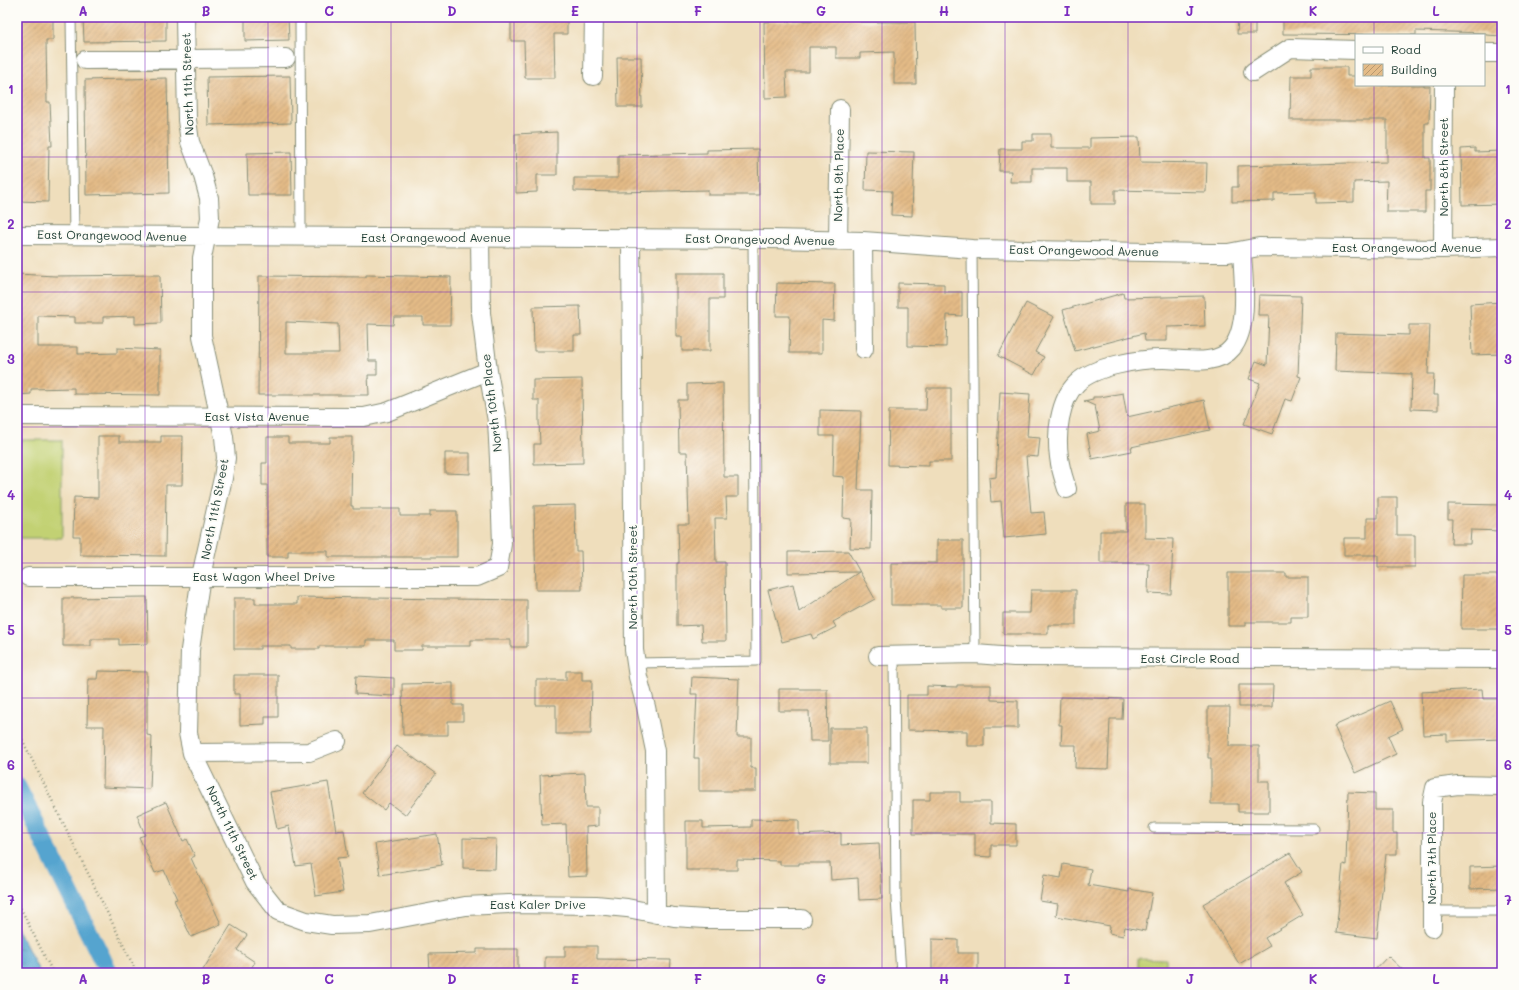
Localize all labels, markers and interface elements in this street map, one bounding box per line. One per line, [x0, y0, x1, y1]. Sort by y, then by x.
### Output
text: A [78, 2, 88, 19]
text: B [202, 2, 211, 19]
text: C [324, 2, 334, 19]
text: D [447, 2, 457, 19]
text: E [571, 2, 579, 19]
text: F [694, 2, 702, 19]
text: G [816, 2, 826, 19]
text: H [939, 2, 949, 19]
text: I [1064, 2, 1071, 19]
text: J [1186, 2, 1194, 19]
text: K [1309, 2, 1318, 19]
text: L [1432, 2, 1440, 19]
street label: North 11th Street [177, 32, 197, 136]
legend [1355, 34, 1485, 86]
text: Road [1391, 41, 1421, 57]
text: Building [1391, 61, 1437, 77]
text: 1 [8, 80, 14, 97]
text: 1 [1505, 80, 1511, 97]
street label: North 8th Street [1435, 117, 1451, 217]
street label: North 9th Place [829, 128, 847, 222]
text: 2 [7, 215, 15, 232]
text: 2 [1504, 215, 1512, 232]
street label: East Orangewood Avenue [37, 226, 187, 244]
street label: East Orangewood Avenue [361, 229, 511, 245]
street label: East Orangewood Avenue [685, 230, 835, 248]
street label: East Orangewood Avenue [1332, 239, 1482, 255]
street label: East Orangewood Avenue [1009, 241, 1159, 259]
text: 3 [7, 350, 15, 367]
text: 3 [1504, 350, 1512, 367]
street label: North 10th Place [477, 353, 505, 453]
street label: East Vista Avenue [205, 408, 309, 424]
street label: North 11th Street [196, 457, 232, 561]
text: 4 [7, 486, 15, 503]
text: 4 [1504, 486, 1512, 503]
street label: North 10th Street [624, 525, 640, 629]
street label: East Wagon Wheel Drive [193, 568, 335, 584]
text: 5 [7, 621, 15, 638]
text: 5 [1504, 621, 1512, 638]
street label: East Circle Road [1141, 650, 1240, 666]
text: 6 [7, 756, 15, 773]
text: 6 [1504, 756, 1512, 773]
street label: North 11th Street [203, 783, 263, 882]
street label: North 7th Place [1423, 812, 1439, 904]
text: 7 [7, 891, 15, 908]
text: 7 [1504, 891, 1512, 908]
street label: East Kaler Drive [490, 896, 586, 912]
text: A [78, 970, 88, 987]
text: B [202, 970, 211, 987]
text: C [324, 970, 334, 987]
text: D [447, 970, 457, 987]
text: E [571, 970, 579, 987]
text: F [694, 970, 702, 987]
text: G [816, 970, 826, 987]
text: H [939, 970, 949, 987]
text: I [1064, 970, 1071, 987]
text: J [1186, 970, 1194, 987]
text: K [1309, 970, 1318, 987]
text: L [1432, 970, 1440, 987]

